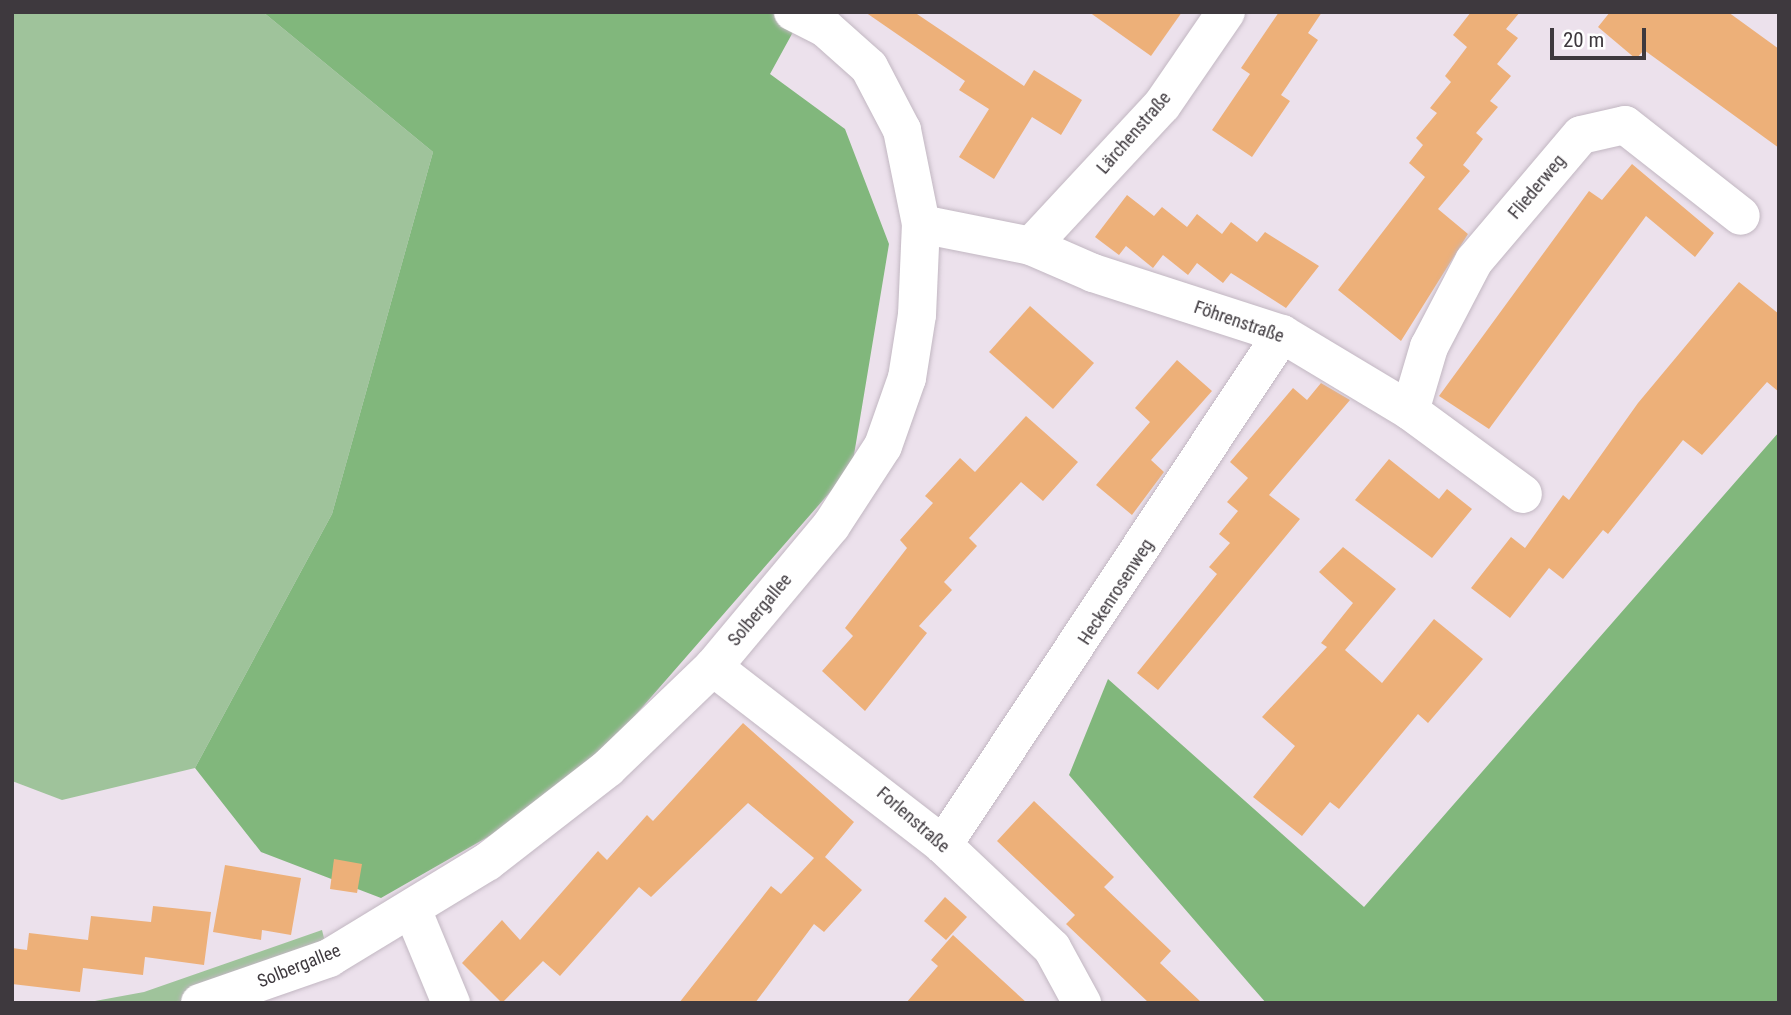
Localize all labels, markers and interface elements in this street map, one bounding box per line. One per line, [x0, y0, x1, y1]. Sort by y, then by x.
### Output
scale bar [1553, 14, 1649, 58]
text: 20 m [1563, 28, 1604, 52]
street label: Lärchenstraße [1092, 88, 1176, 178]
street label: Fliederweg [1504, 150, 1570, 224]
street label: Föhrenstraße [1191, 297, 1287, 347]
street label: Heckenrosenweg [1074, 535, 1158, 649]
street label: Solbergallee [724, 569, 796, 651]
street label: Forlenstraße [872, 783, 954, 857]
street label: Solbergallee [254, 940, 344, 992]

